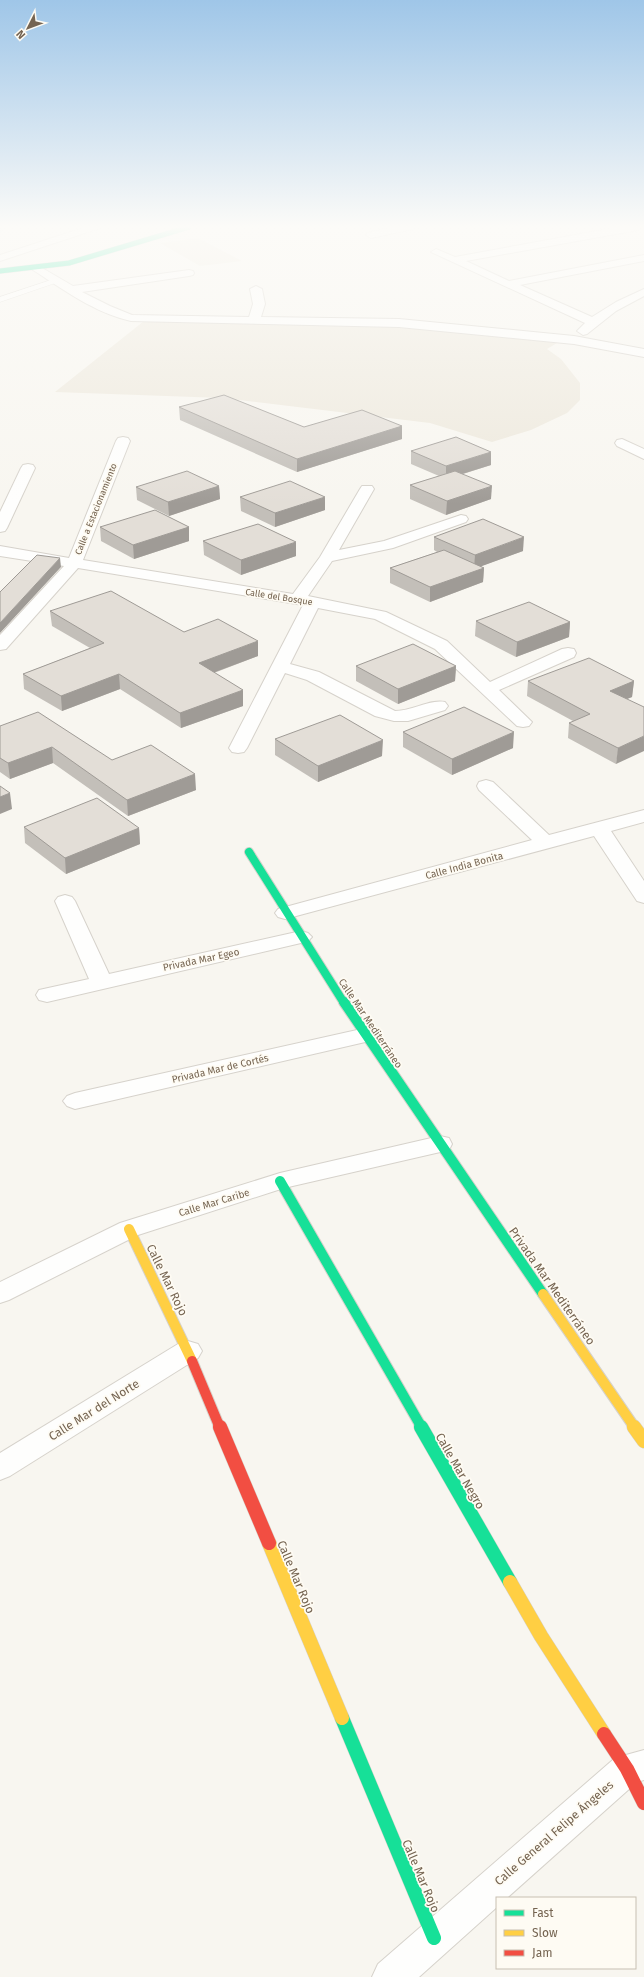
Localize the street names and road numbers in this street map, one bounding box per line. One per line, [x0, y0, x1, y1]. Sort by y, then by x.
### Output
street label: Calle a Estacionamiento [73, 462, 119, 556]
street label: Calle del Bosque [245, 587, 313, 607]
street label: Calle India Bonita [424, 850, 504, 882]
street label: Privada Mar Egeo [162, 946, 241, 974]
street label: Calle Mar Mediterráneo [336, 977, 405, 1071]
street label: Privada Mar de Cortés [171, 1052, 270, 1086]
street label: Calle Mar Caribe [177, 1186, 251, 1219]
street label: Privada Mar Mediterráneo [506, 1224, 598, 1348]
street label: Calle Mar Rojo [144, 1242, 190, 1318]
street label: Calle Mar del Norte [46, 1376, 142, 1444]
street label: Calle Mar Negro [433, 1430, 487, 1512]
street label: Calle Mar Rojo [274, 1538, 318, 1616]
street label: Calle General Felipe Ángeles [491, 1777, 616, 1888]
street label: Calle Mar Rojo [399, 1837, 443, 1915]

